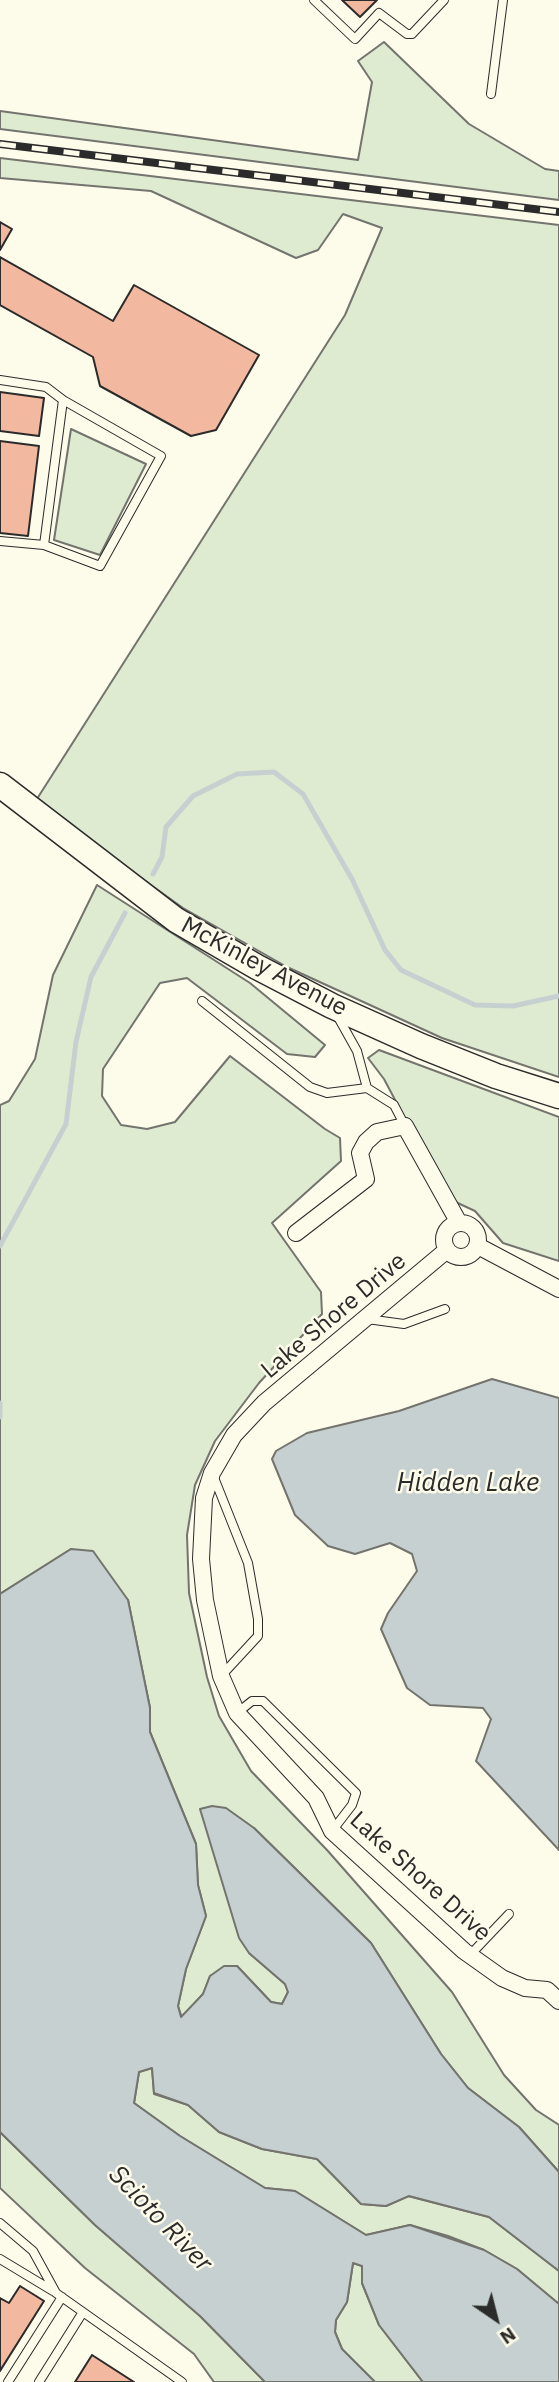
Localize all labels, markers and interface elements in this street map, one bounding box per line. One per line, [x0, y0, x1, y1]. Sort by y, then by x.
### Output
street label: McKinley Avenue [176, 911, 352, 1023]
street label: Lake Shore Drive [256, 1247, 412, 1385]
water label: Hidden Lake [397, 1467, 539, 1499]
street label: Lake Shore Drive [343, 1806, 497, 1948]
water label: Scioto River [102, 2159, 218, 2279]
north arrow [461, 2284, 531, 2354]
text: N [496, 2322, 521, 2350]

